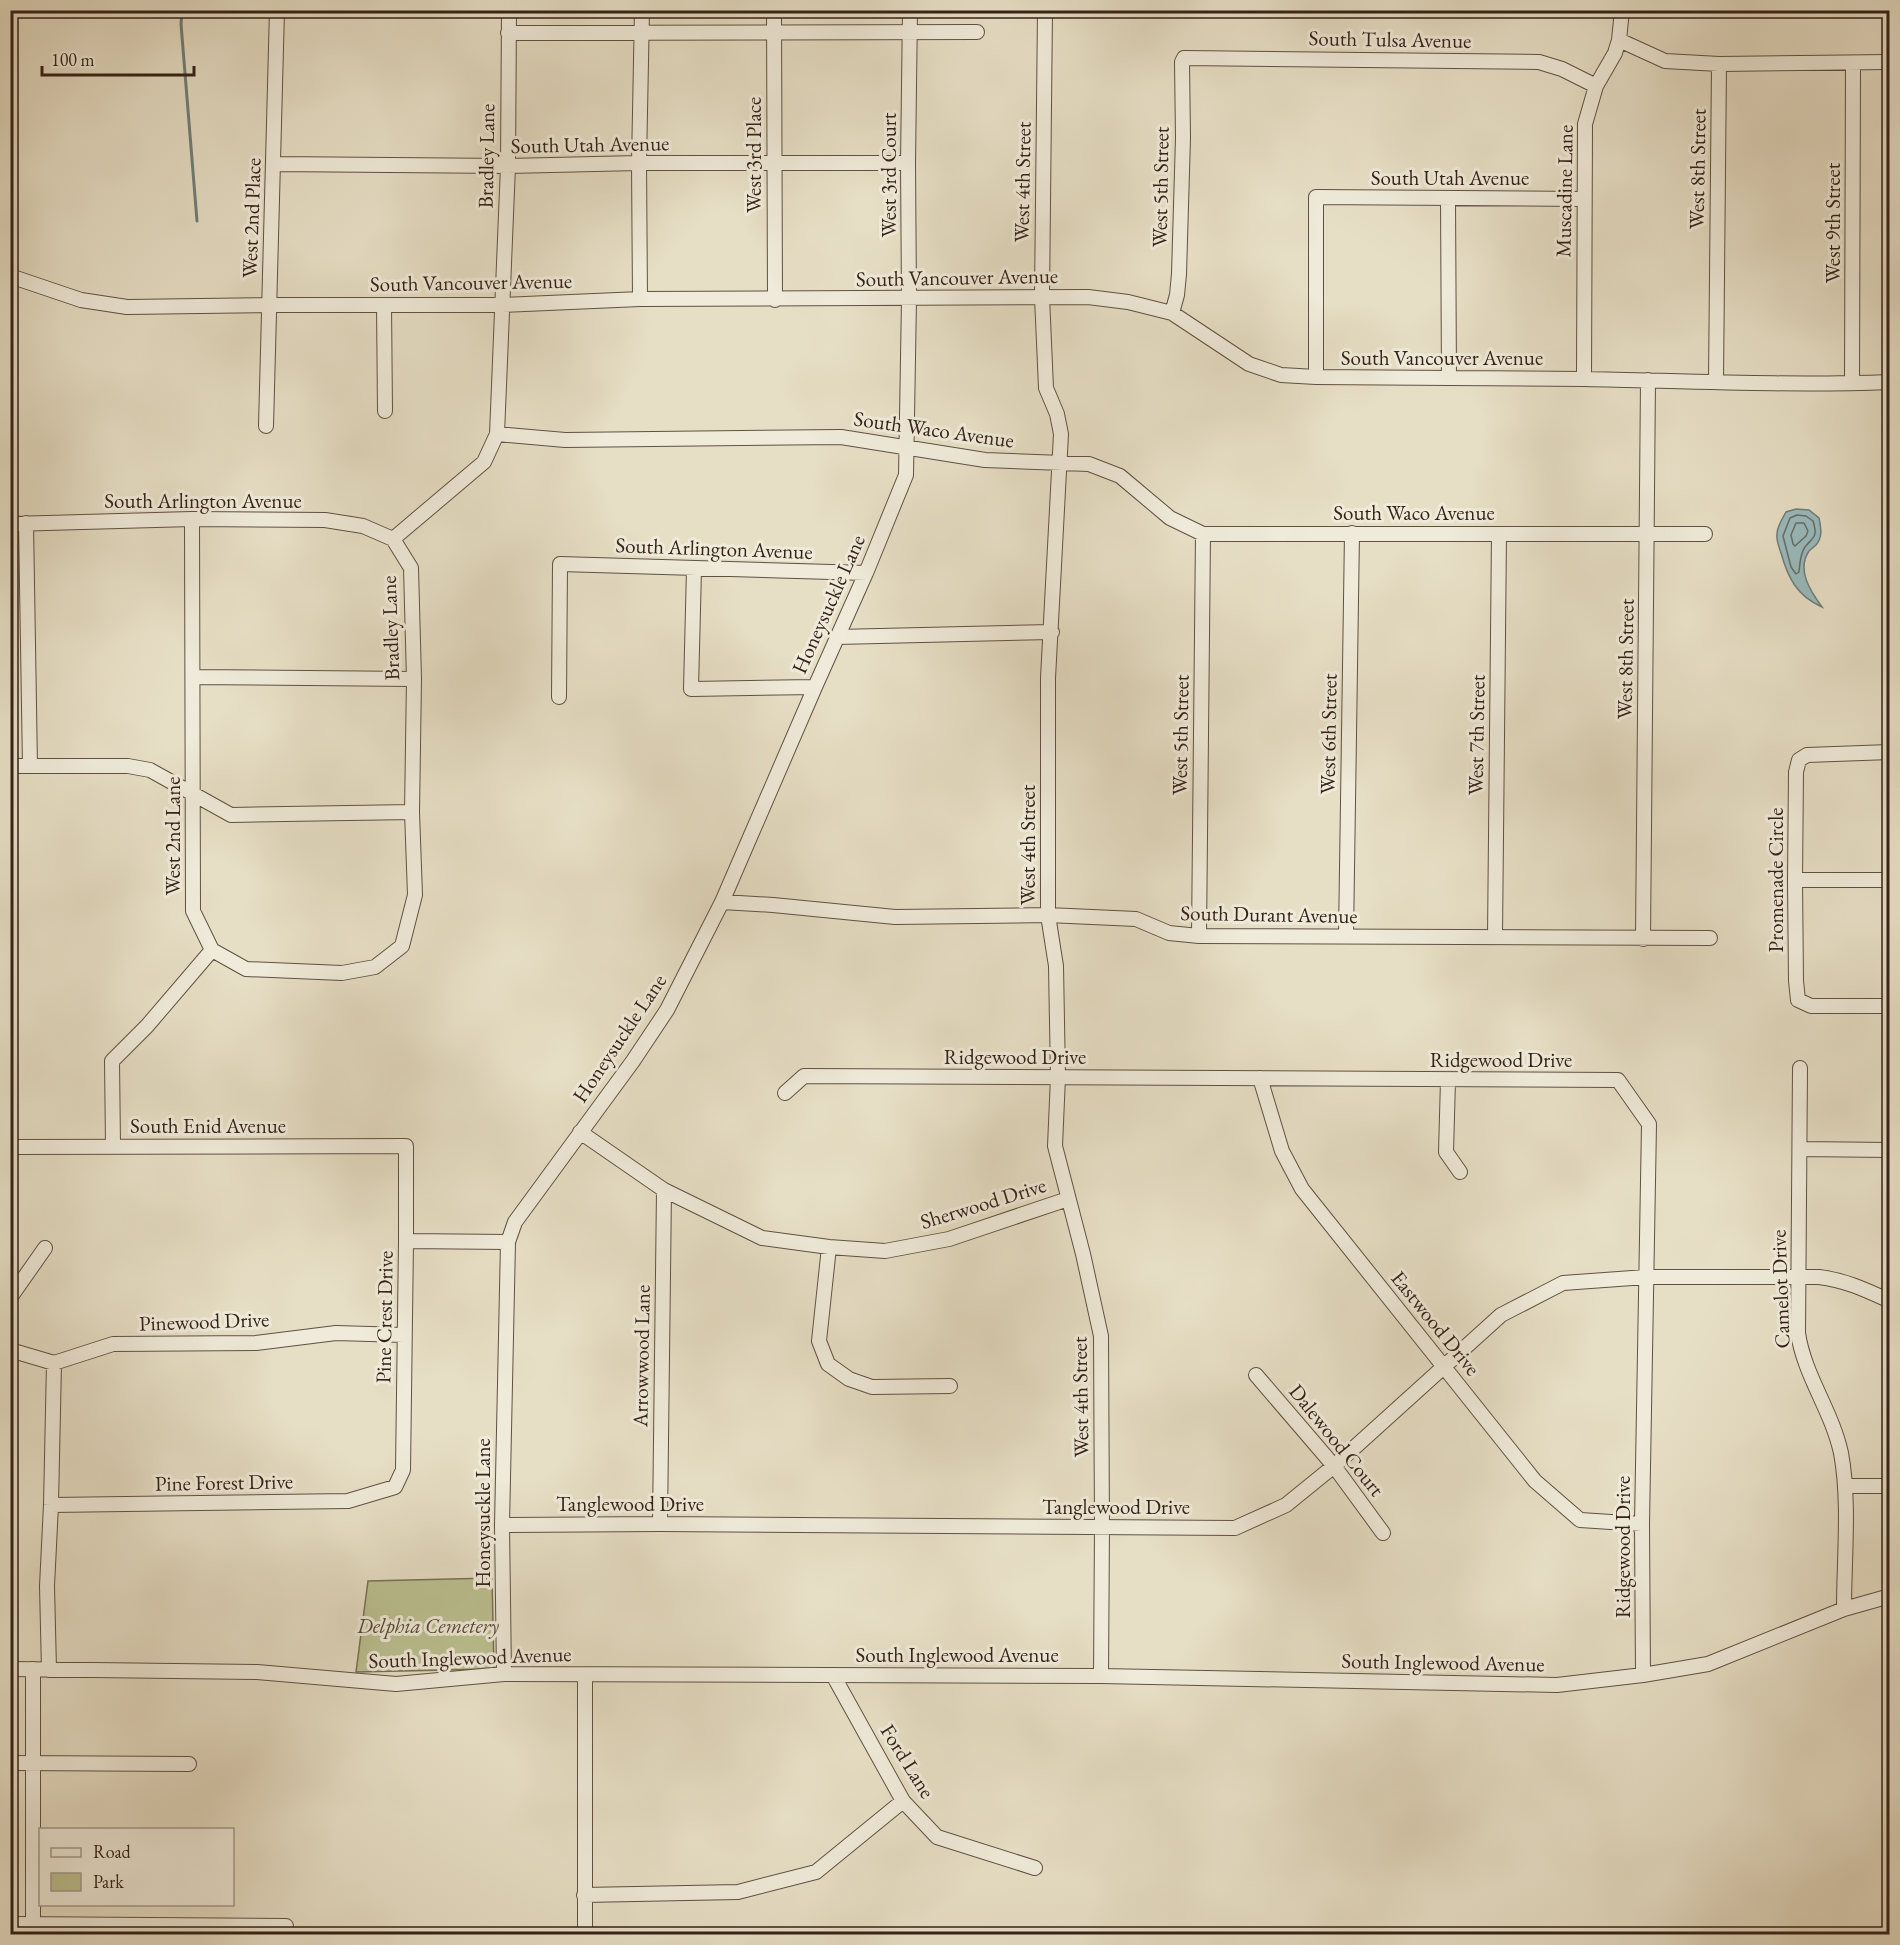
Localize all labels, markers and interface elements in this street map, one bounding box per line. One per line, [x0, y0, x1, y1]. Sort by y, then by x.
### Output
street label: South Tulsa Avenue [1308, 24, 1472, 54]
scale bar [42, 39, 194, 77]
text: 100 m [51, 48, 95, 71]
street label: West 3rd Place [740, 97, 767, 213]
street label: Bradley Lane [472, 103, 500, 209]
street label: West 8th Street [1682, 108, 1712, 230]
street label: West 3rd Court [875, 112, 902, 237]
street label: West 4th Street [1007, 121, 1037, 243]
street label: Muscadine Lane [1549, 124, 1579, 258]
street label: West 5th Street [1145, 126, 1175, 248]
street label: South Utah Avenue [510, 129, 670, 159]
street label: West 2nd Place [235, 157, 267, 279]
street label: West 9th Street [1819, 162, 1846, 283]
street label: South Utah Avenue [1371, 164, 1529, 191]
street label: South Vancouver Avenue [856, 262, 1058, 292]
street label: South Vancouver Avenue [370, 267, 572, 297]
street label: South Vancouver Avenue [1341, 344, 1543, 371]
street label: South Waco Avenue [852, 404, 1016, 454]
street label: South Arlington Avenue [104, 487, 302, 514]
street label: South Waco Avenue [1333, 499, 1495, 526]
street label: Honeysuckle Lane [785, 530, 871, 678]
street label: South Arlington Avenue [615, 531, 813, 565]
street label: Bradley Lane [375, 575, 405, 681]
street label: West 8th Street [1610, 598, 1640, 720]
street label: West 6th Street [1313, 673, 1343, 795]
street label: West 5th Street [1165, 674, 1195, 796]
street label: West 7th Street [1461, 674, 1491, 796]
street label: West 2nd Lane [159, 777, 186, 895]
street label: West 4th Street [1014, 784, 1041, 905]
street label: Promenade Circle [1762, 808, 1789, 952]
street label: South Durant Avenue [1180, 899, 1358, 929]
street label: Honeysuckle Lane [566, 968, 672, 1108]
street label: Ridgewood Drive [944, 1043, 1086, 1070]
street label: Ridgewood Drive [1430, 1046, 1572, 1073]
street label: South Enid Avenue [130, 1112, 286, 1139]
street label: Sherwood Drive [917, 1171, 1049, 1235]
street label: Camelot Drive [1764, 1229, 1796, 1349]
street label: Pine Crest Drive [369, 1250, 399, 1384]
street label: Eastwood Drive [1385, 1265, 1487, 1381]
street label: Arrowwood Lane [626, 1285, 656, 1428]
street label: Pinewood Drive [138, 1305, 270, 1337]
street label: West 4th Street [1065, 1336, 1095, 1458]
street label: Dalewood Court [1283, 1378, 1391, 1502]
street label: Honeysuckle Lane [469, 1438, 496, 1588]
street label: Pine Forest Drive [155, 1467, 293, 1497]
street label: Ridgewood Drive [1609, 1476, 1636, 1618]
street label: Tanglewood Drive [556, 1490, 704, 1517]
street label: Tanglewood Drive [1042, 1493, 1190, 1520]
park label: Delphia Cemetery [356, 1612, 500, 1639]
street label: South Inglewood Avenue [368, 1640, 572, 1674]
street label: South Inglewood Avenue [855, 1641, 1059, 1668]
street label: South Inglewood Avenue [1341, 1647, 1545, 1677]
street label: Ford Lane [875, 1719, 941, 1803]
legend [39, 1828, 234, 1906]
text: Road [93, 1840, 132, 1863]
text: Park [93, 1870, 124, 1893]

